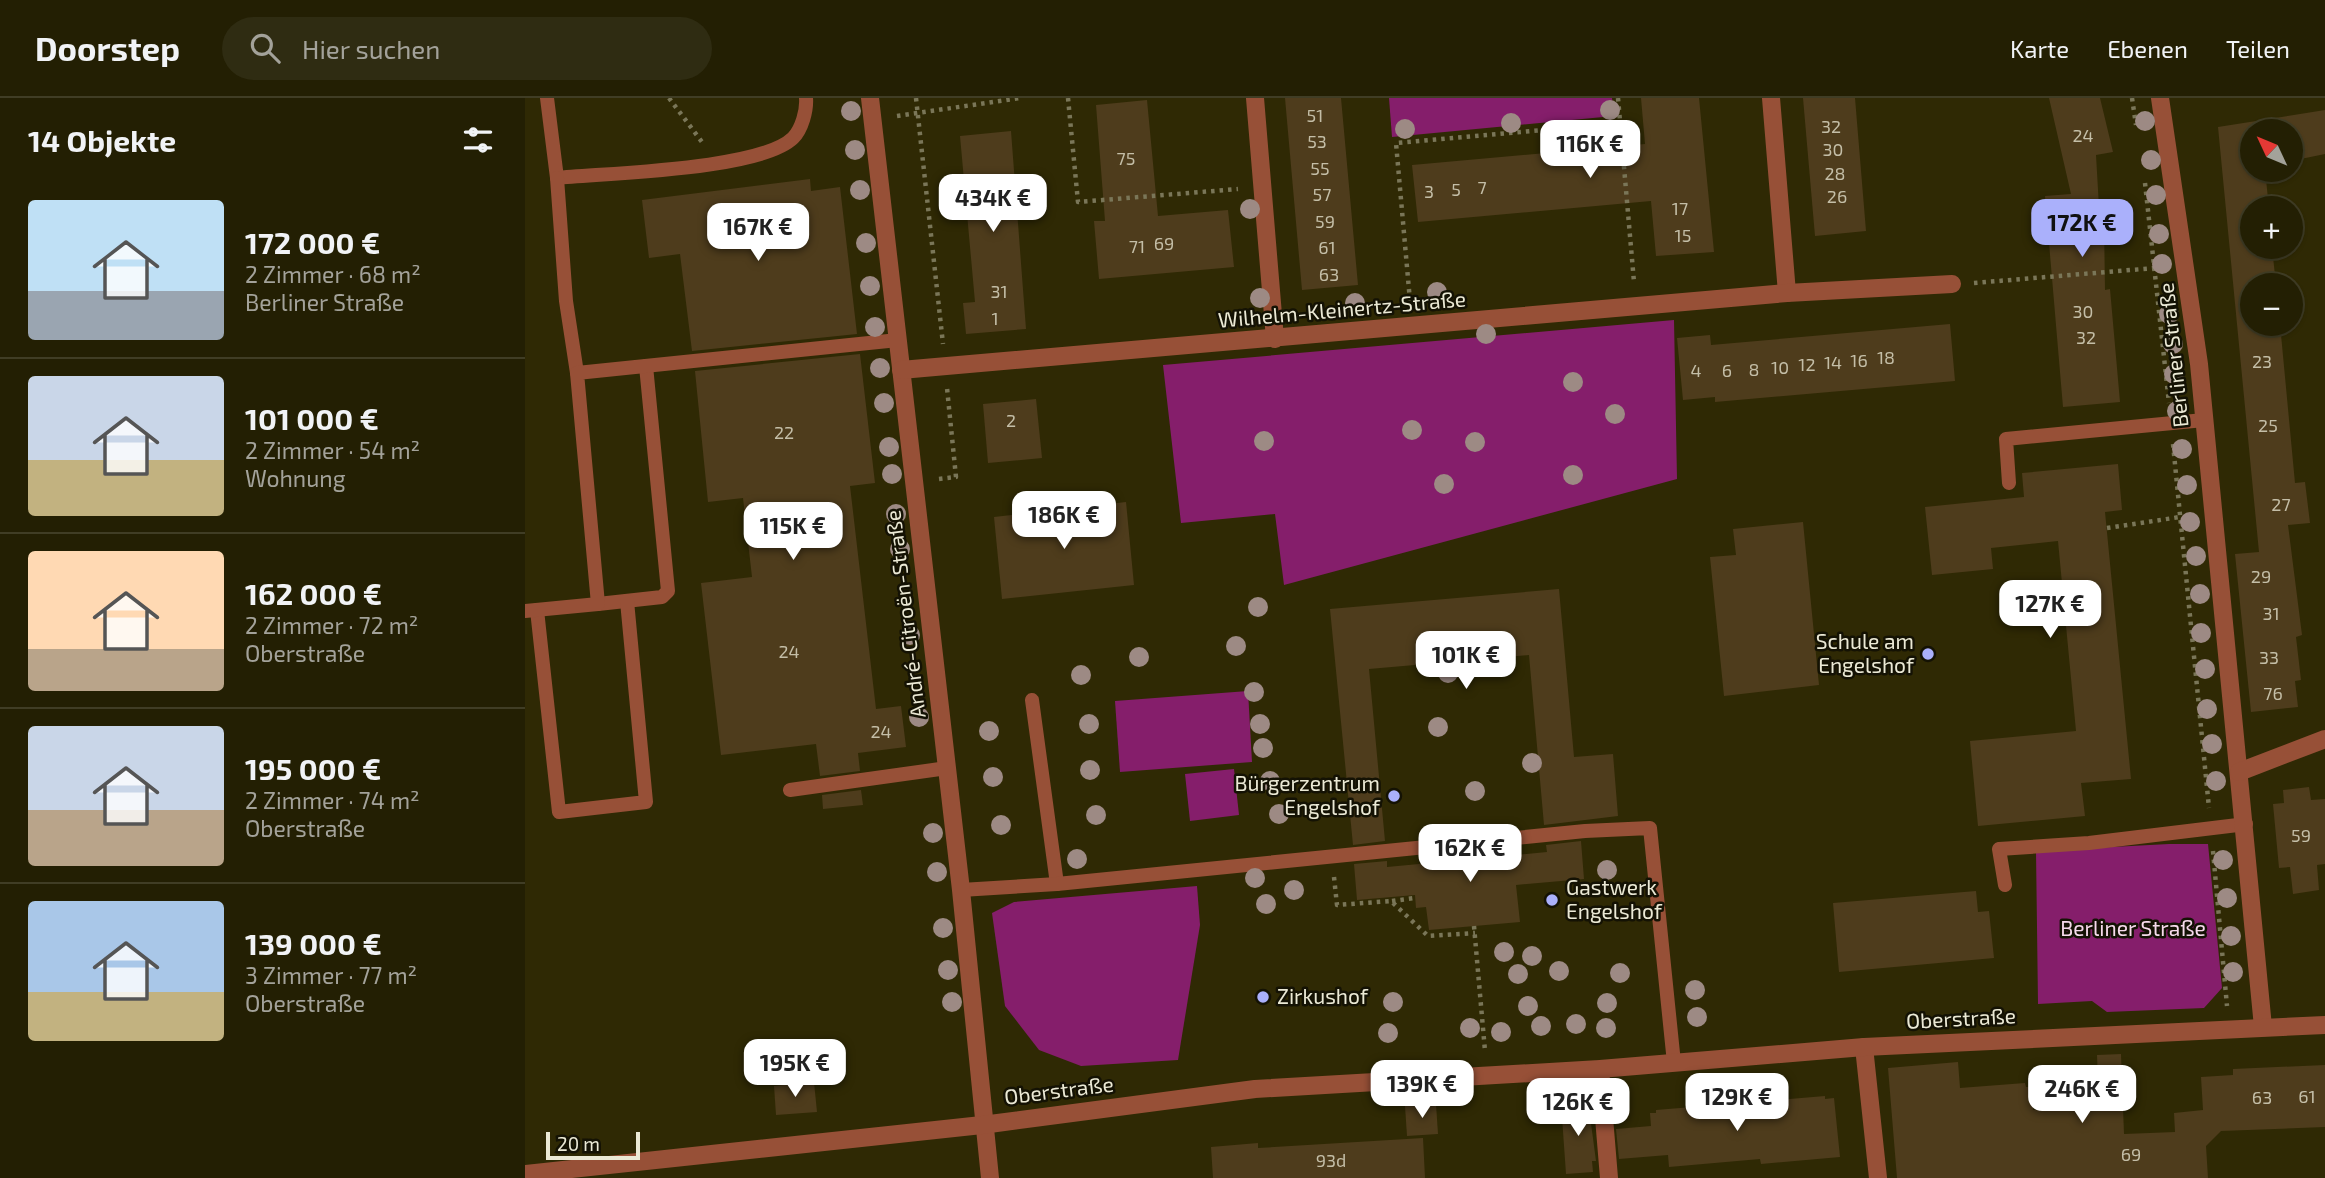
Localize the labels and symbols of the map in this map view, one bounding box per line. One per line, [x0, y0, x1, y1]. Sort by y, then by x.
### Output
house number: 51 [1307, 104, 1323, 126]
house number: 32 [1821, 115, 1841, 137]
north arrow [2240, 119, 2303, 182]
pin: 116K € [1533, 120, 1647, 180]
house number: 24 [2072, 124, 2094, 146]
house number: 53 [1307, 130, 1327, 152]
house number: 30 [1823, 138, 1843, 160]
house number: 75 [1117, 147, 1135, 169]
house number: 55 [1310, 157, 1330, 179]
house number: 28 [1824, 162, 1846, 184]
pin: 434K € [936, 174, 1050, 234]
house number: 7 [1477, 176, 1487, 198]
house number: 5 [1451, 178, 1461, 200]
house number: 3 [1424, 180, 1434, 202]
house number: 57 [1313, 183, 1331, 205]
house number: 26 [1827, 185, 1847, 207]
house number: 17 [1672, 197, 1688, 219]
pin: 172K € [2025, 200, 2139, 259]
pin: 167K € [701, 204, 815, 263]
house number: 59 [1315, 210, 1335, 232]
house number: 15 [1675, 224, 1691, 246]
house number: 69 [1154, 232, 1174, 254]
house number: 71 [1129, 235, 1145, 257]
house number: 61 [1318, 236, 1336, 258]
house number: 63 [1319, 263, 1339, 285]
house number: 31 [990, 280, 1008, 302]
street label: Berliner Straße [2152, 282, 2193, 429]
street label: Wilhelm-Kleinertz-Straße [1217, 285, 1467, 332]
house number: 30 [2073, 300, 2093, 322]
house number: 1 [991, 307, 999, 329]
house number: 32 [2076, 326, 2096, 348]
house number: 18 [1877, 346, 1895, 368]
house number: 16 [1850, 349, 1868, 371]
house number: 23 [2252, 350, 2272, 372]
house number: 14 [1824, 351, 1842, 373]
house number: 12 [1798, 353, 1816, 375]
house number: 10 [1771, 356, 1789, 378]
house number: 8 [1749, 358, 1759, 380]
house number: 4 [1690, 359, 1702, 381]
house number: 6 [1722, 359, 1732, 381]
house number: 2 [1006, 409, 1016, 431]
house number: 25 [2258, 414, 2278, 436]
house number: 22 [774, 421, 794, 443]
pin: 186K € [1007, 491, 1121, 551]
house number: 27 [2271, 493, 2291, 515]
pin: 115K € [736, 503, 850, 562]
street label: André-Citroën-Straße [879, 509, 930, 719]
house number: 29 [2251, 565, 2271, 587]
pin: 127K € [1993, 580, 2107, 640]
house number: 31 [2262, 602, 2280, 624]
place label: Schule am Engelshof [1816, 628, 1915, 677]
pin: 101K € [1409, 632, 1523, 691]
house number: 24 [778, 640, 800, 662]
marker: Schule am Engelshof [1920, 646, 1936, 662]
house number: 33 [2259, 646, 2279, 668]
house number: 76 [2263, 682, 2283, 704]
house number: 24 [870, 720, 892, 742]
place label: Bürgerzentrum Engelshof [1234, 770, 1381, 819]
marker: Bürgerzentrum Engelshof [1386, 788, 1402, 804]
pin: 162K € [1413, 824, 1527, 884]
house number: 59 [2291, 824, 2311, 846]
place label: Gastwerk Engelshof [1566, 874, 1663, 923]
marker: Gastwerk Engelshof [1544, 892, 1560, 908]
park label: Berliner Straße [2060, 915, 2206, 940]
place label: Zirkushof [1277, 983, 1369, 1008]
marker: Zirkushof [1255, 989, 1271, 1005]
street label: Oberstraße [1905, 1002, 2016, 1033]
pin: 195K € [738, 1040, 852, 1099]
pin: 139K € [1365, 1060, 1479, 1120]
pin: 246K € [2025, 1066, 2139, 1125]
street label: Oberstraße [1003, 1070, 1115, 1109]
pin: 129K € [1680, 1074, 1794, 1133]
pin: 126K € [1521, 1079, 1635, 1138]
house number: 61 [2298, 1085, 2316, 1107]
house number: 63 [2252, 1086, 2272, 1108]
scale bar [546, 1129, 641, 1161]
house number: 69 [2121, 1143, 2141, 1165]
house number: 93d [1316, 1149, 1346, 1171]

